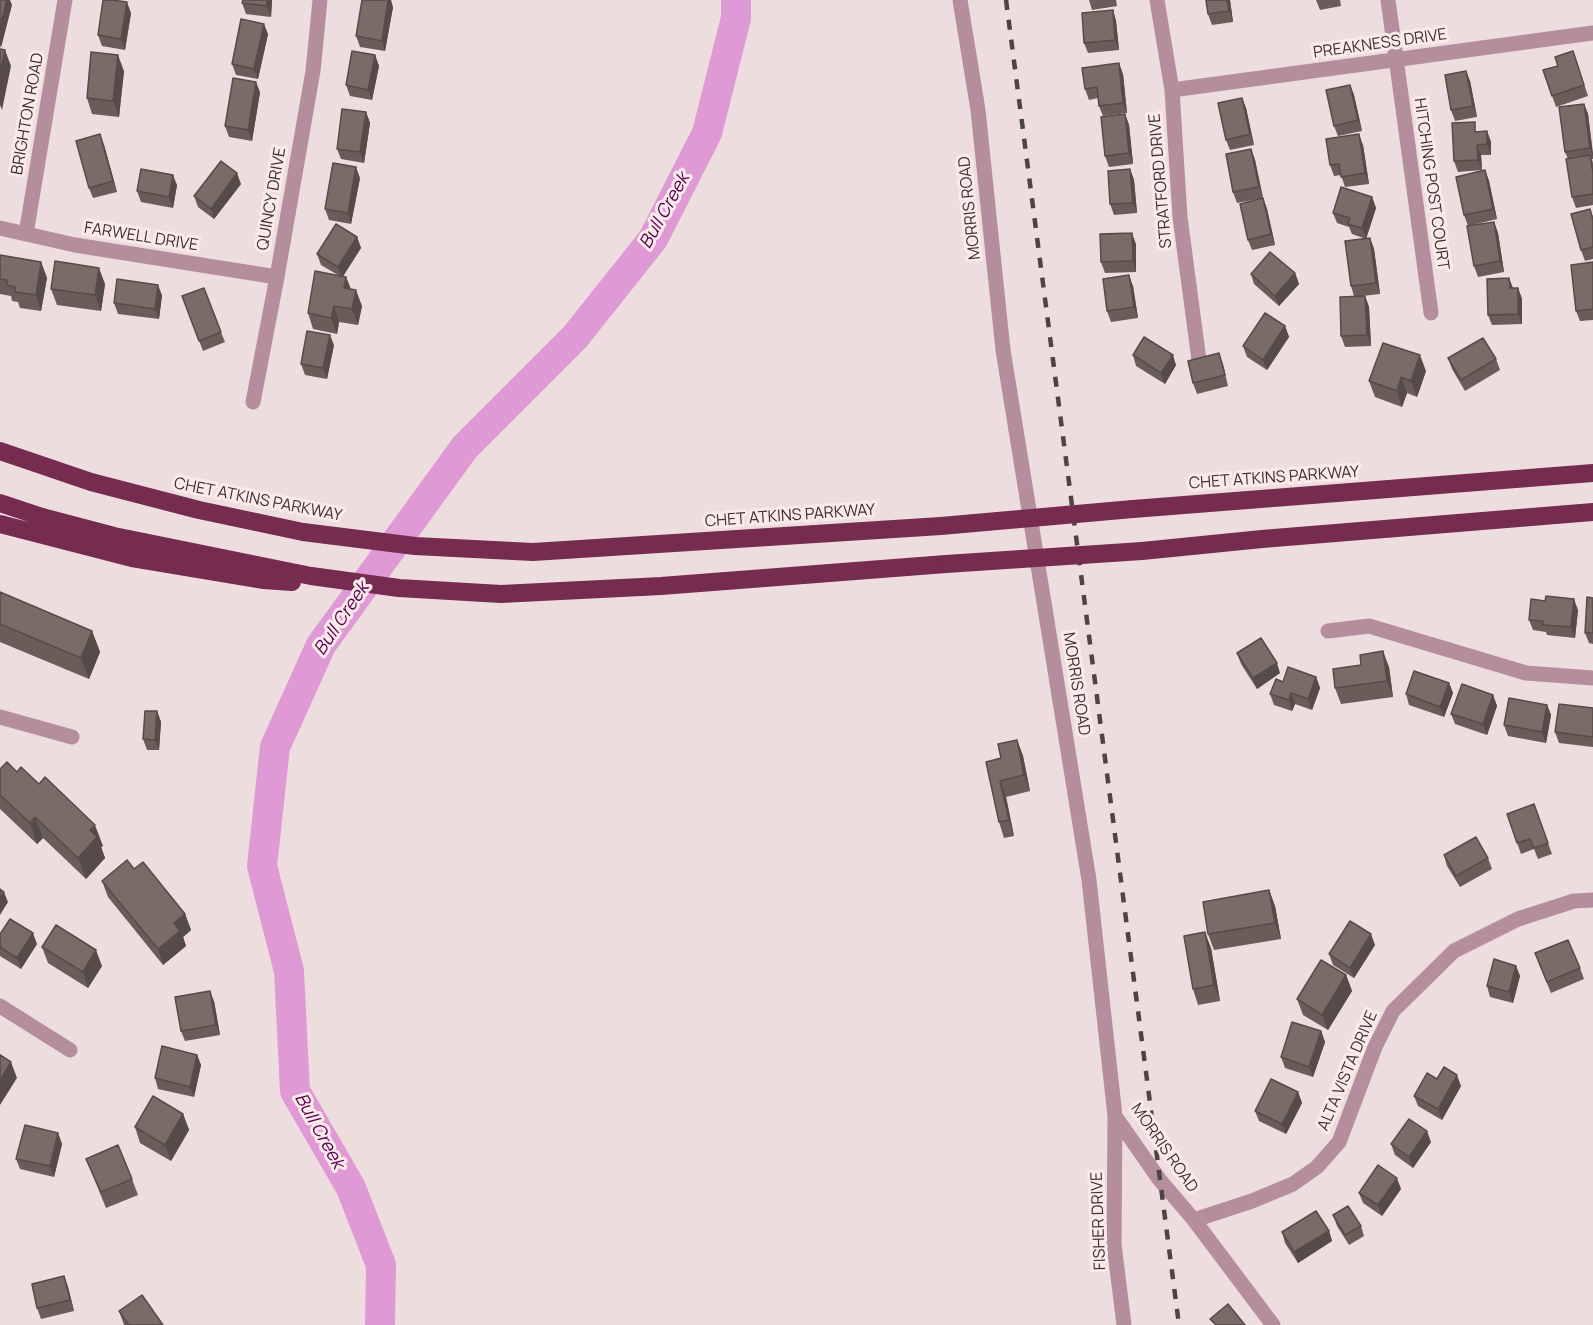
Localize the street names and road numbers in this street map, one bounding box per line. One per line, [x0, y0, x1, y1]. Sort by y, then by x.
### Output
street label: PREAKNESS DRIVE [1312, 25, 1448, 63]
street label: BRIGHTON ROAD [8, 52, 48, 176]
street label: HITCHING POST COURT [1409, 97, 1453, 271]
street label: STRATFORD DRIVE [1146, 113, 1176, 249]
street label: QUINCY DRIVE [254, 146, 290, 252]
street label: MORRIS ROAD [955, 155, 985, 261]
street label: FARWELL DRIVE [83, 219, 199, 255]
street label: CHET ATKINS PARKWAY [1188, 462, 1360, 494]
street label: CHET ATKINS PARKWAY [172, 474, 344, 526]
street label: CHET ATKINS PARKWAY [704, 500, 876, 532]
street label: MORRIS ROAD [1058, 631, 1094, 737]
street label: ALTA VISTA DRIVE [1314, 1008, 1382, 1134]
street label: MORRIS ROAD [1126, 1100, 1202, 1196]
street label: FISHER DRIVE [1088, 1172, 1110, 1270]

